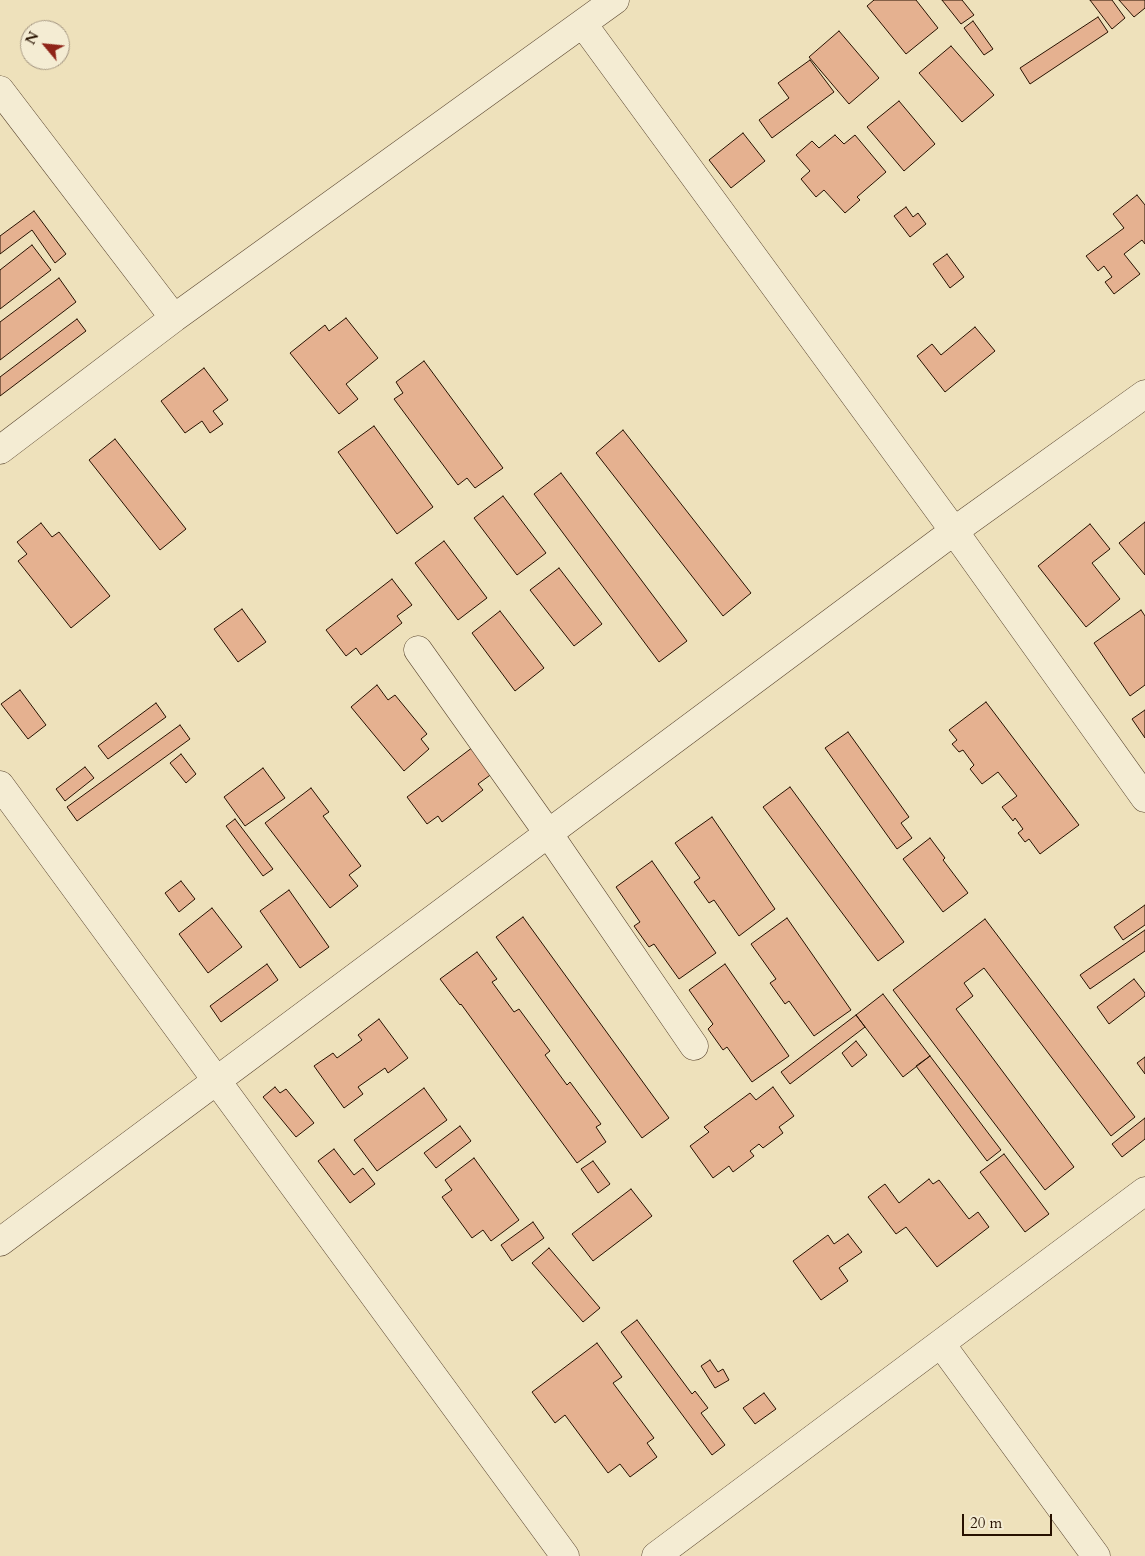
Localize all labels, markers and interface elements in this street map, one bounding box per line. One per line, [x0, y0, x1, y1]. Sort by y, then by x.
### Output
north arrow [20, 20, 70, 70]
text: N [21, 28, 43, 48]
scale bar [965, 1504, 1055, 1536]
text: 20 m [970, 1513, 1002, 1533]

